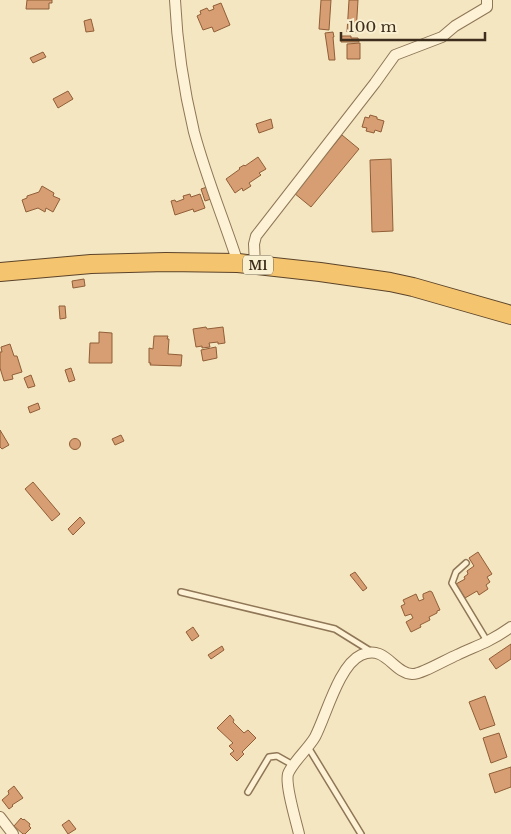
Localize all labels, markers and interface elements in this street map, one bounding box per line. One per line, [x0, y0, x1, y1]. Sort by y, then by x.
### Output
scale bar [341, 10, 485, 42]
text: 100 m [348, 17, 397, 36]
road number: M1 [243, 256, 273, 274]

